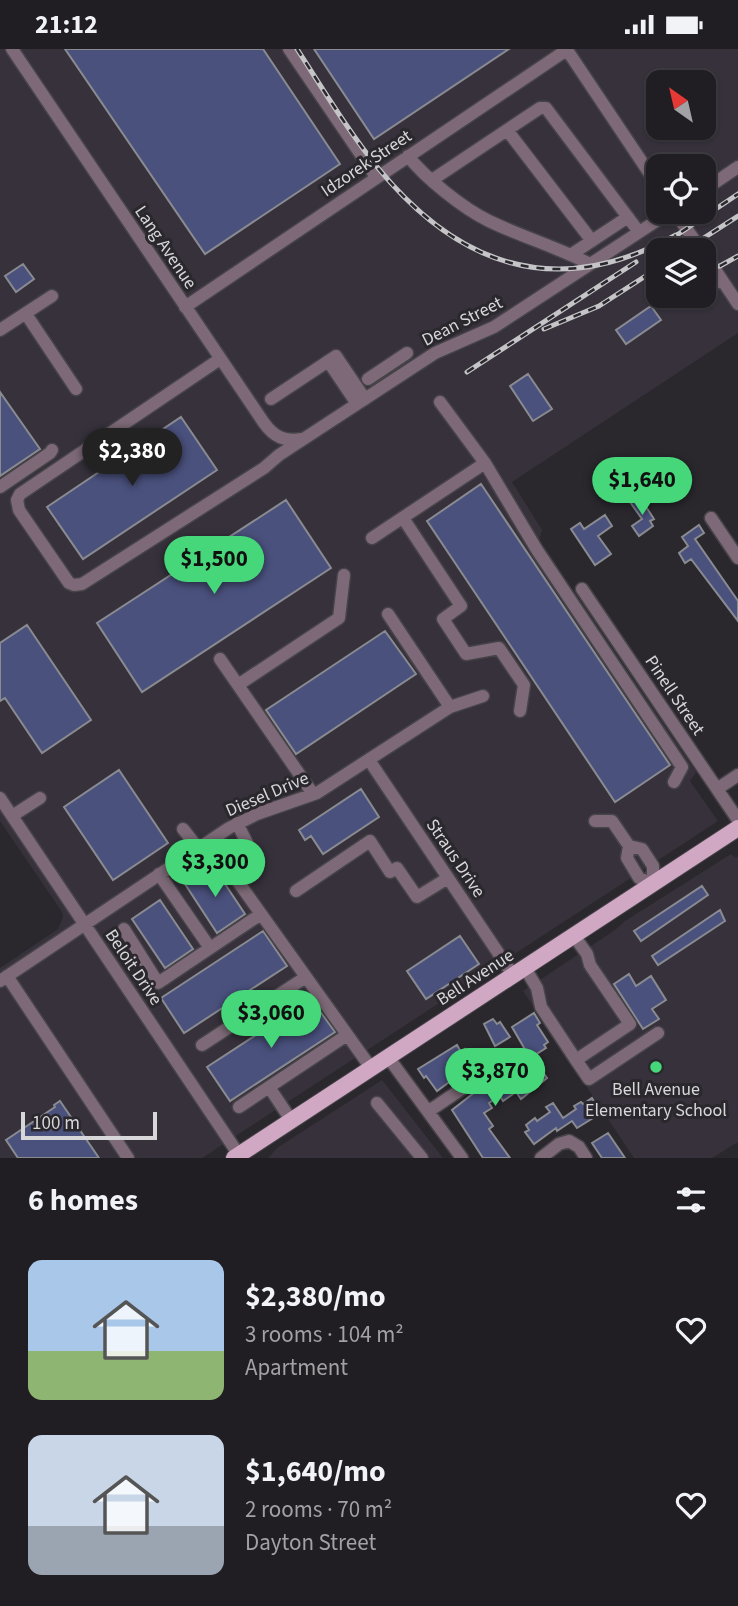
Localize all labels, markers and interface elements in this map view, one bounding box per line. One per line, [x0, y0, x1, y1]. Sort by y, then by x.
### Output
text: 21:12 [35, 6, 98, 43]
north arrow [646, 70, 716, 140]
map controls [646, 70, 716, 308]
street label: Idzorek Street [316, 124, 417, 203]
button: locate [646, 154, 716, 224]
street label: Lang Avenue [128, 201, 203, 294]
button: layers [646, 238, 716, 308]
street label: Dean Street [418, 290, 507, 352]
pin: $2,380 [75, 429, 189, 488]
text: $2,380 [98, 434, 166, 467]
pin: $1,640 [585, 457, 699, 517]
text: $1,640 [608, 463, 676, 496]
pin: $1,500 [157, 537, 271, 596]
text: $1,500 [180, 542, 248, 575]
street label: Pinell Street [639, 650, 710, 740]
street label: Diesel Drive [222, 766, 313, 823]
street label: Straus Drive [420, 814, 491, 903]
pin: $3,300 [158, 839, 272, 899]
text: $3,300 [181, 845, 249, 878]
street label: Beloit Drive [99, 924, 168, 1010]
street label: Bell Avenue [432, 943, 519, 1012]
pin: $3,060 [214, 991, 328, 1050]
text: $3,060 [237, 996, 305, 1029]
pin: $3,870 [438, 1049, 552, 1108]
text: $3,870 [461, 1054, 529, 1087]
marker: Bell Avenue Elementary School [648, 1059, 664, 1075]
place label: Bell Avenue Elementary School [585, 1077, 727, 1123]
scale bar [21, 1109, 158, 1141]
text: 100 m [32, 1110, 80, 1137]
text: 6 homes [28, 1179, 138, 1222]
icon: filters [672, 1181, 710, 1219]
text: $2,380/mo [245, 1275, 386, 1318]
icon: home [84, 1288, 168, 1372]
icon: heart [672, 1311, 710, 1349]
text: 3 rooms · 104 m² [245, 1318, 404, 1351]
text: Apartment [245, 1351, 348, 1384]
text: $1,640/mo [245, 1450, 386, 1493]
icon: home [84, 1463, 168, 1547]
icon: heart [672, 1486, 710, 1524]
text: 2 rooms · 70 m² [245, 1493, 392, 1526]
text: Dayton Street [245, 1526, 376, 1559]

